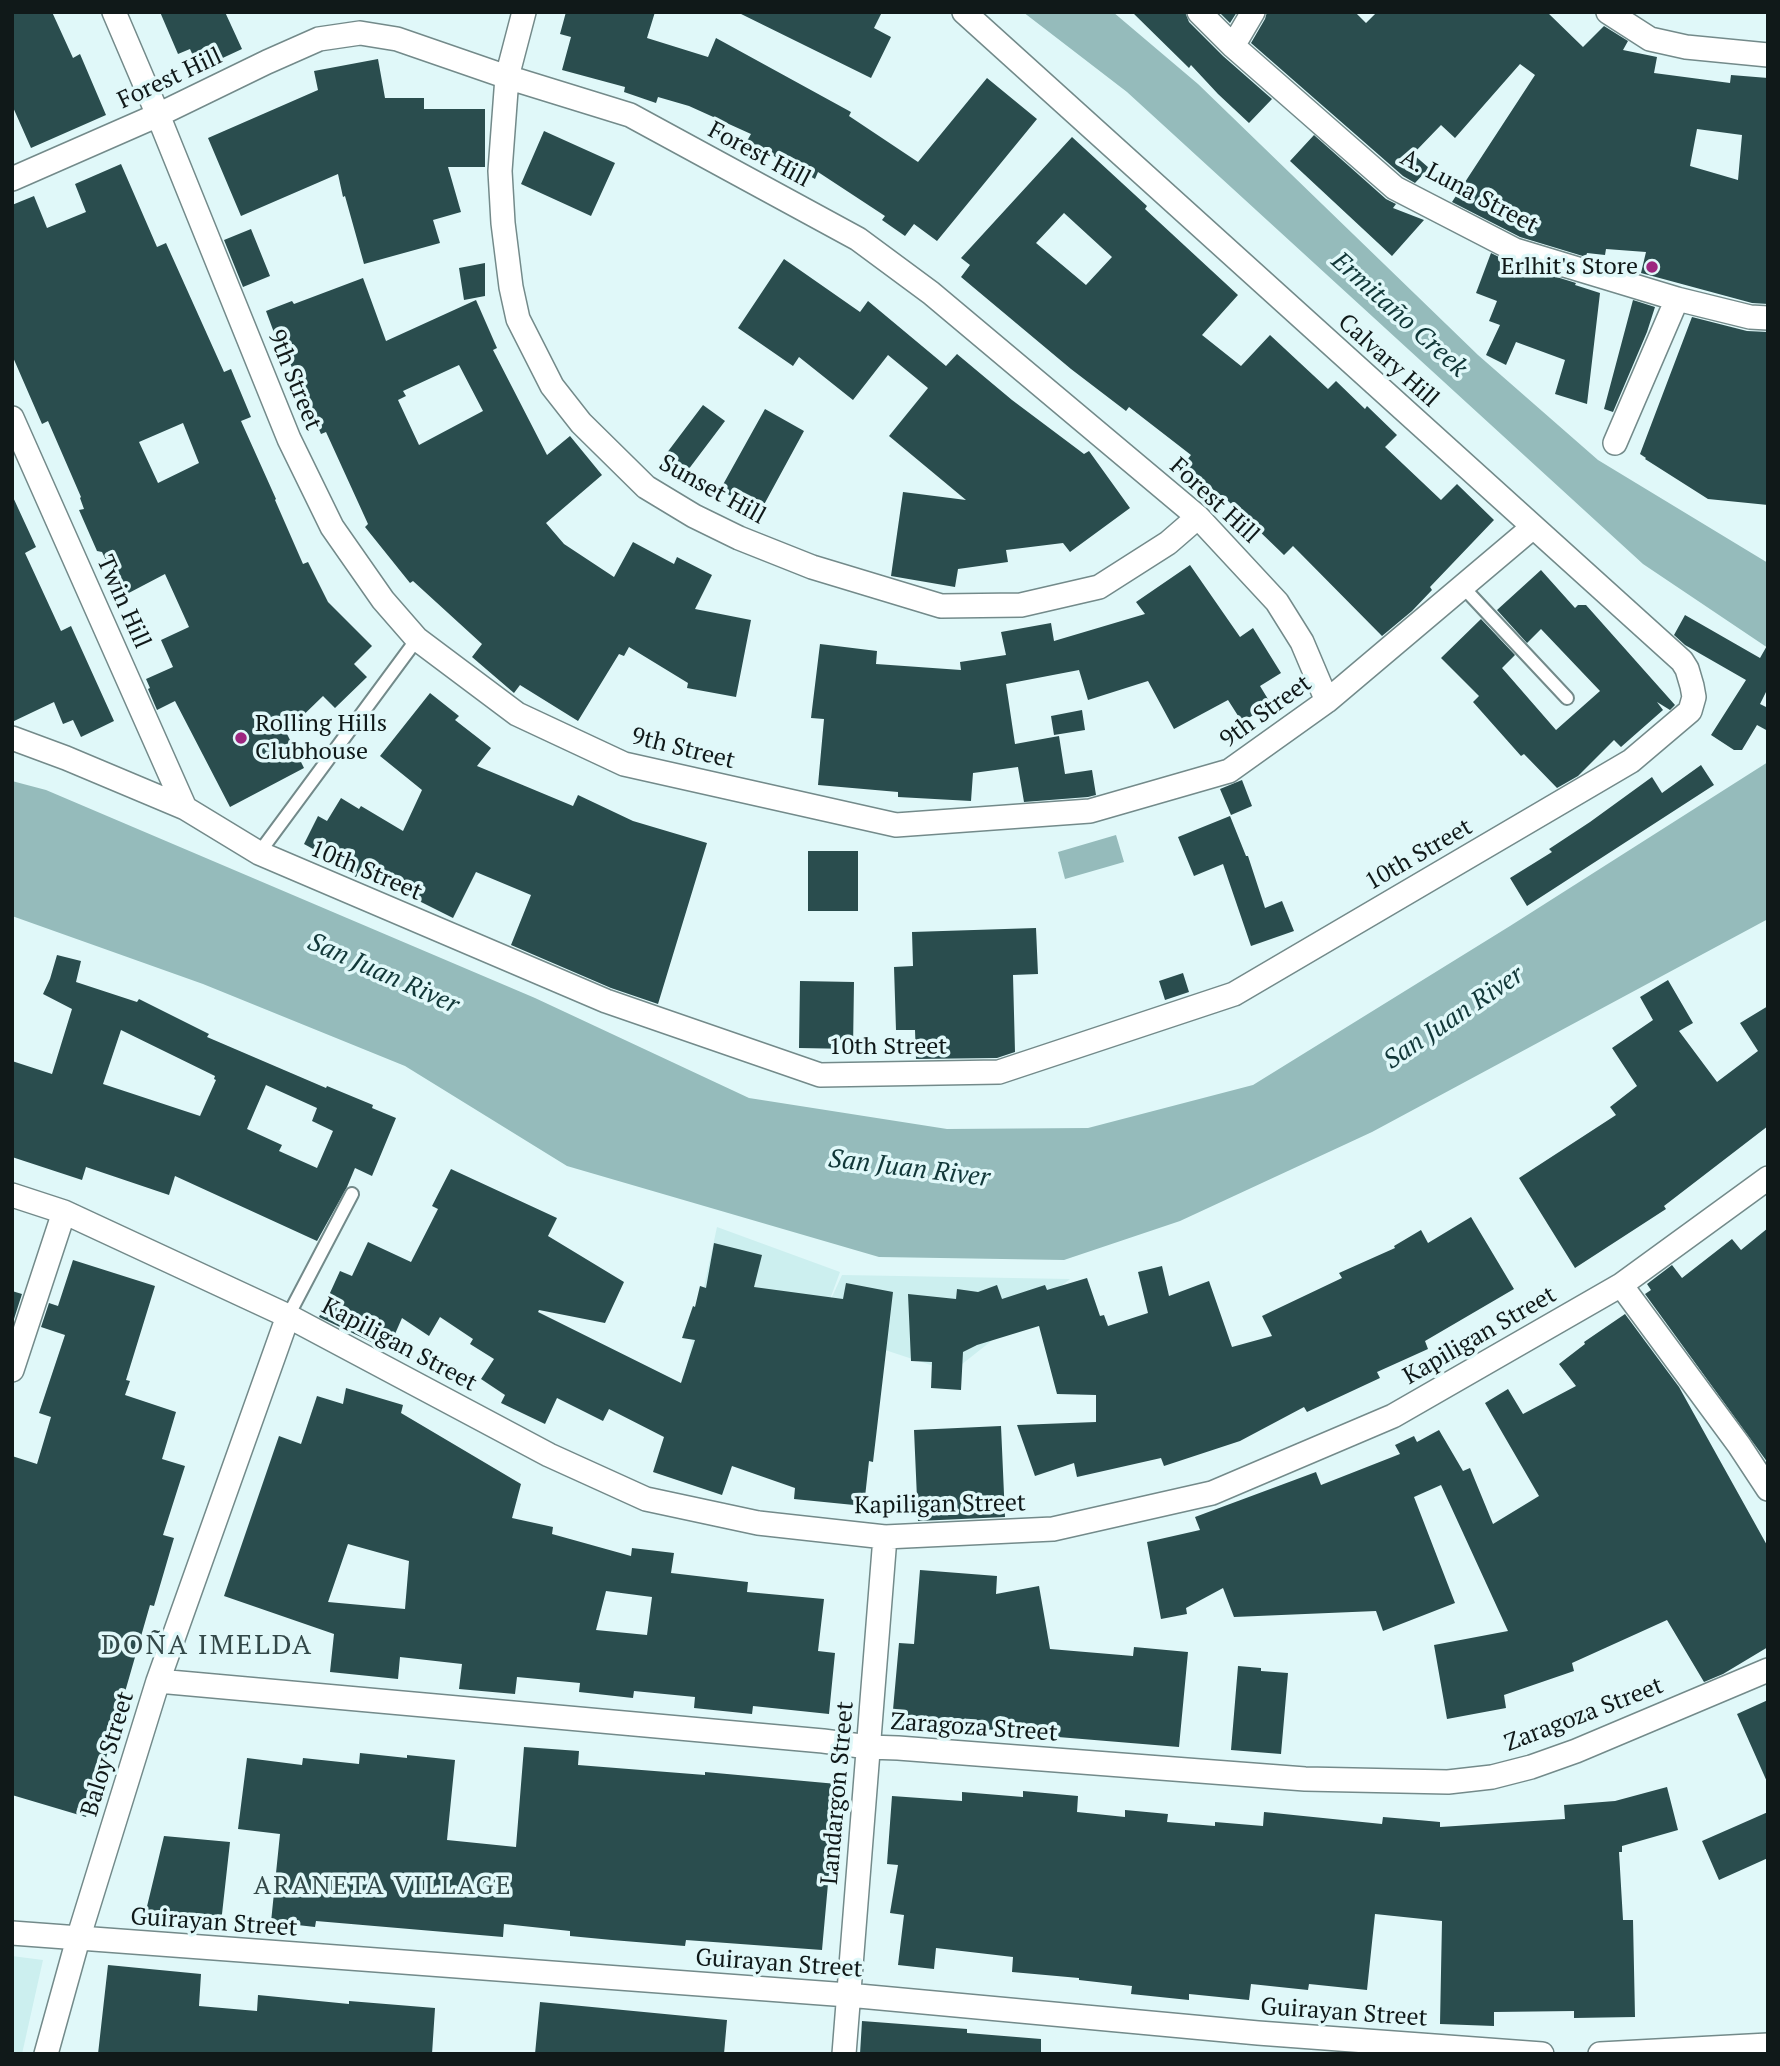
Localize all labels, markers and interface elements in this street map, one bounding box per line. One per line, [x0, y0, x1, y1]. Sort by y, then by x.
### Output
street label: Forest Hill [113, 42, 227, 116]
street label: Forest Hill [703, 116, 815, 194]
street label: A. Luna Street [1395, 144, 1543, 240]
water label: Ermitaño Creek [1325, 246, 1473, 384]
place label: Erlhit's Store [1501, 253, 1638, 281]
marker: Erlhit's Store [1644, 259, 1660, 275]
street label: Calvary Hill [1332, 308, 1444, 414]
street label: 9th Street [261, 326, 327, 434]
street label: Sunset Hill [654, 449, 770, 531]
street label: Forest Hill [1163, 452, 1265, 550]
street label: Twin Hill [90, 551, 156, 653]
street label: 9th Street [1215, 669, 1317, 755]
place label: Rolling Hills Clubhouse [255, 710, 387, 766]
street label: 9th Street [628, 722, 738, 776]
marker: Rolling Hills Clubhouse [233, 730, 249, 746]
street label: 10th Street [1361, 813, 1477, 897]
street label: 10th Street [306, 835, 426, 907]
water label: San Juan River [303, 927, 463, 1021]
water label: San Juan River [1378, 960, 1530, 1076]
street label: 10th Street [829, 1033, 947, 1061]
water label: San Juan River [827, 1144, 991, 1194]
street label: Kapiligan Street [1398, 1281, 1562, 1391]
street label: Kapiligan Street [316, 1292, 482, 1398]
street label: Kapiligan Street [854, 1489, 1026, 1521]
district label: DOÑA IMELDA [102, 1629, 312, 1663]
street label: Zaragoza Street [1501, 1672, 1667, 1758]
street label: Baloy Street [75, 1688, 141, 1820]
street label: Landargon Street [816, 1700, 860, 1886]
street label: Zaragoza Street [889, 1708, 1059, 1748]
district label: ARANETA VILLAGE [255, 1871, 511, 1903]
street label: Guirayan Street [130, 1903, 298, 1943]
street label: Guirayan Street [695, 1944, 863, 1984]
street label: Guirayan Street [1260, 1993, 1428, 2033]

